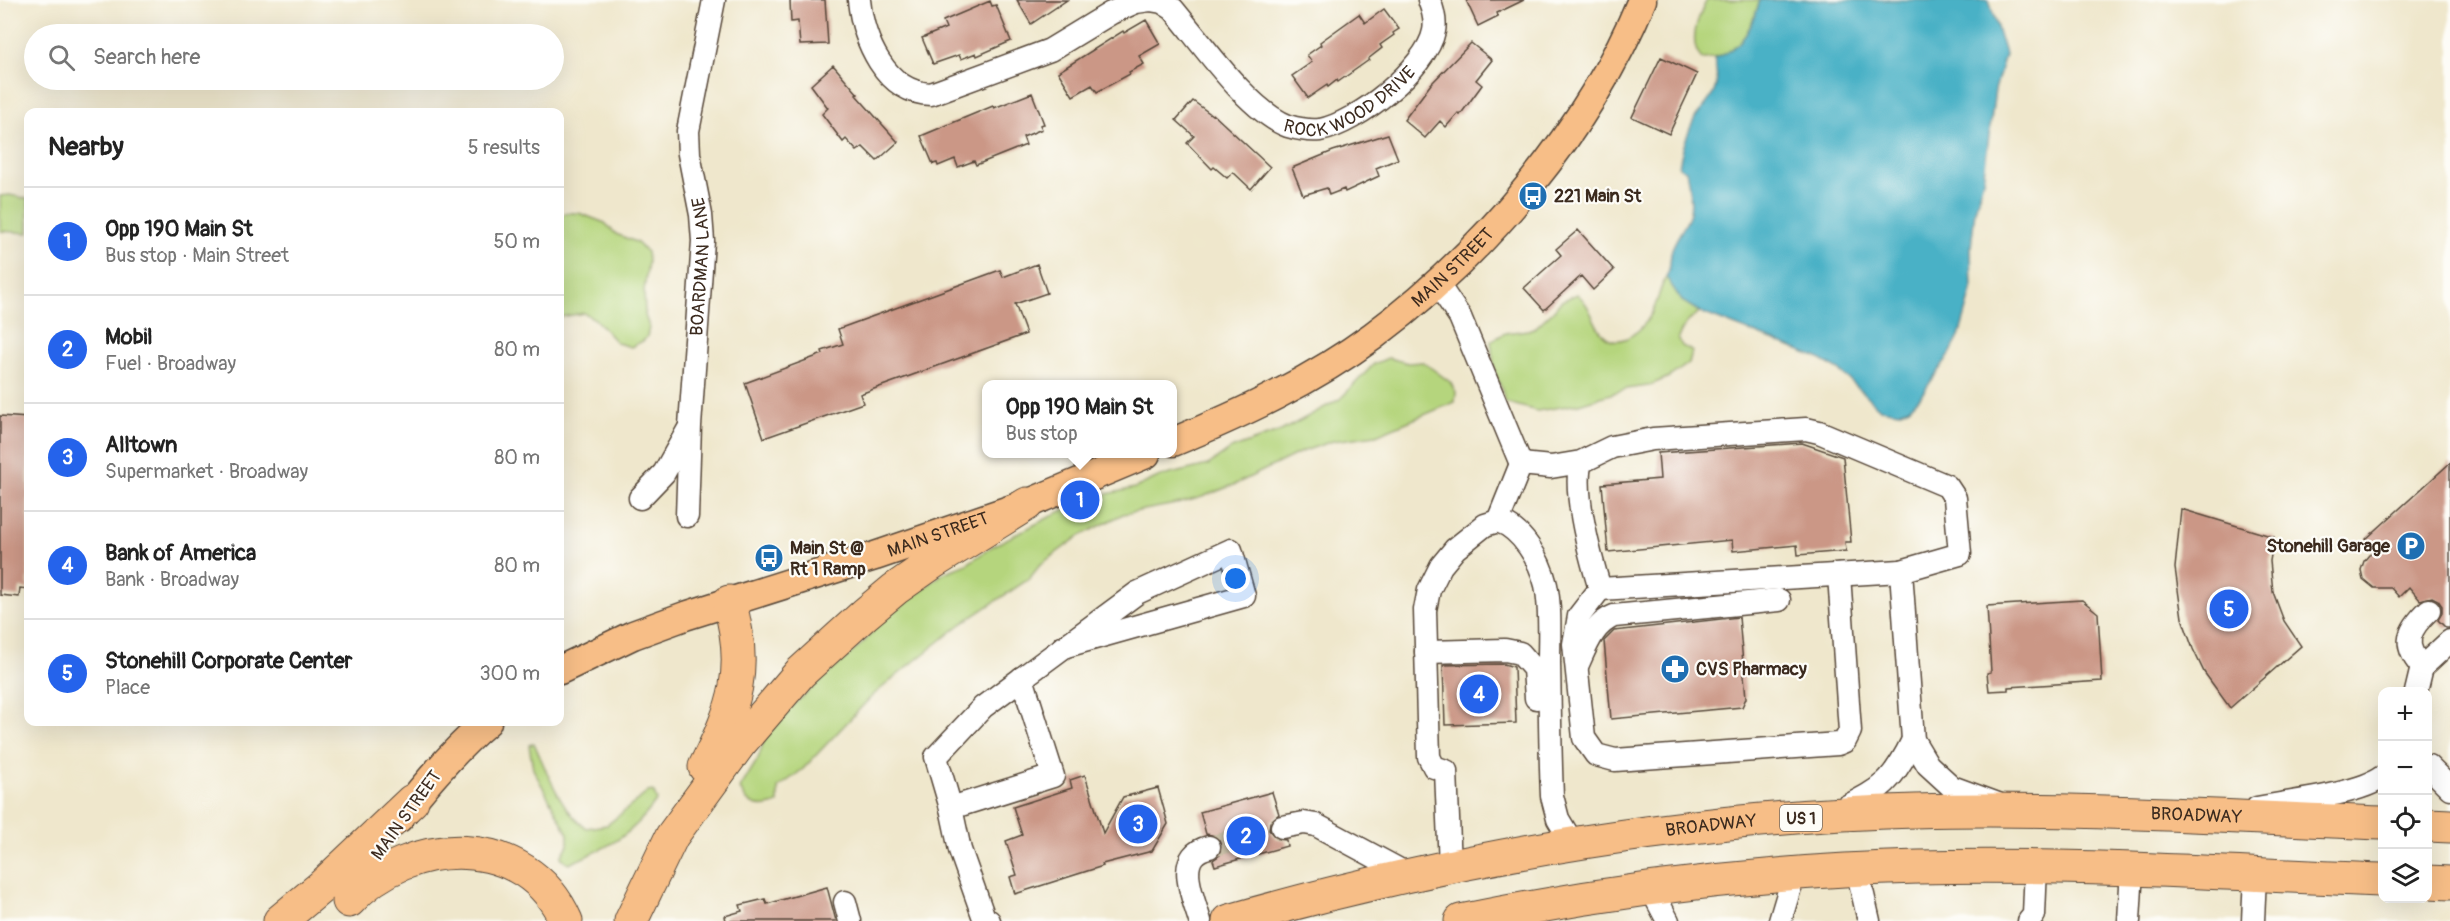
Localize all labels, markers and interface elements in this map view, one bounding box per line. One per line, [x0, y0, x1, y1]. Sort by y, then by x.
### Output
search box [24, 24, 564, 90]
icon: search [45, 41, 78, 74]
text: Search here [93, 43, 200, 71]
street label: ROCK WOOD DRIVE [1281, 61, 1421, 142]
text: Nearby [48, 131, 124, 163]
text: 5 results [468, 135, 540, 160]
bus stop icon: 221 Main St [1517, 180, 1549, 212]
place label: 221 Main St [1554, 185, 1642, 208]
street label: BOARDMAN LANE [685, 195, 715, 337]
text: Opp 190 Main St [105, 215, 253, 243]
street label: MAIN STREET [1407, 223, 1499, 313]
text: 1 [64, 229, 71, 254]
text: 50 m [493, 229, 540, 254]
text: Bus stop · Main Street [105, 243, 289, 268]
text: Mobil [105, 323, 153, 351]
text: 2 [62, 337, 73, 362]
text: 80 m [494, 337, 540, 362]
text: Fuel · Broadway [105, 351, 236, 376]
popup [982, 380, 1177, 458]
text: Opp 190 Main St [1006, 393, 1153, 421]
text: Bus stop [1006, 421, 1078, 446]
text: Alltown [105, 431, 178, 459]
text: 3 [62, 445, 73, 470]
text: 80 m [494, 445, 540, 470]
text: Supermarket · Broadway [105, 459, 308, 484]
pin: 1 [1060, 478, 1100, 522]
street label: MAIN STREET [884, 507, 992, 563]
parking icon: Stonehill Garage [2395, 530, 2427, 562]
place label: Stonehill Garage [2266, 535, 2391, 558]
place label: Main St @ Rt 1 Ramp [790, 537, 866, 581]
text: Bank of America [105, 539, 256, 567]
bus stop icon: Main St @ Rt 1 Ramp [753, 542, 785, 574]
text: 4 [62, 553, 73, 578]
text: 80 m [494, 553, 540, 578]
your location [1221, 564, 1250, 593]
text: Bank · Broadway [105, 567, 239, 592]
pin: 5 [2210, 586, 2248, 632]
text: Stonehill Corporate Center [105, 647, 352, 675]
pharmacy icon: CVS Pharmacy [1659, 653, 1691, 685]
place label: CVS Pharmacy [1696, 658, 1807, 681]
text: 5 [62, 661, 73, 686]
text: 300 m [479, 661, 540, 686]
pin: 4 [1460, 672, 1498, 716]
text: Place [105, 675, 150, 700]
map controls [2378, 687, 2432, 903]
button: + [2378, 687, 2432, 741]
button: − [2378, 741, 2432, 795]
street label: MAIN STREET [366, 766, 447, 865]
button: locate [2378, 795, 2432, 849]
pin: 3 [1118, 802, 1158, 846]
street label: BROADWAY [2150, 802, 2243, 829]
road number: US 1 [1780, 805, 1822, 831]
street label: BROADWAY [1664, 809, 1758, 842]
pin: 2 [1226, 814, 1266, 858]
button: layers [2378, 849, 2432, 903]

